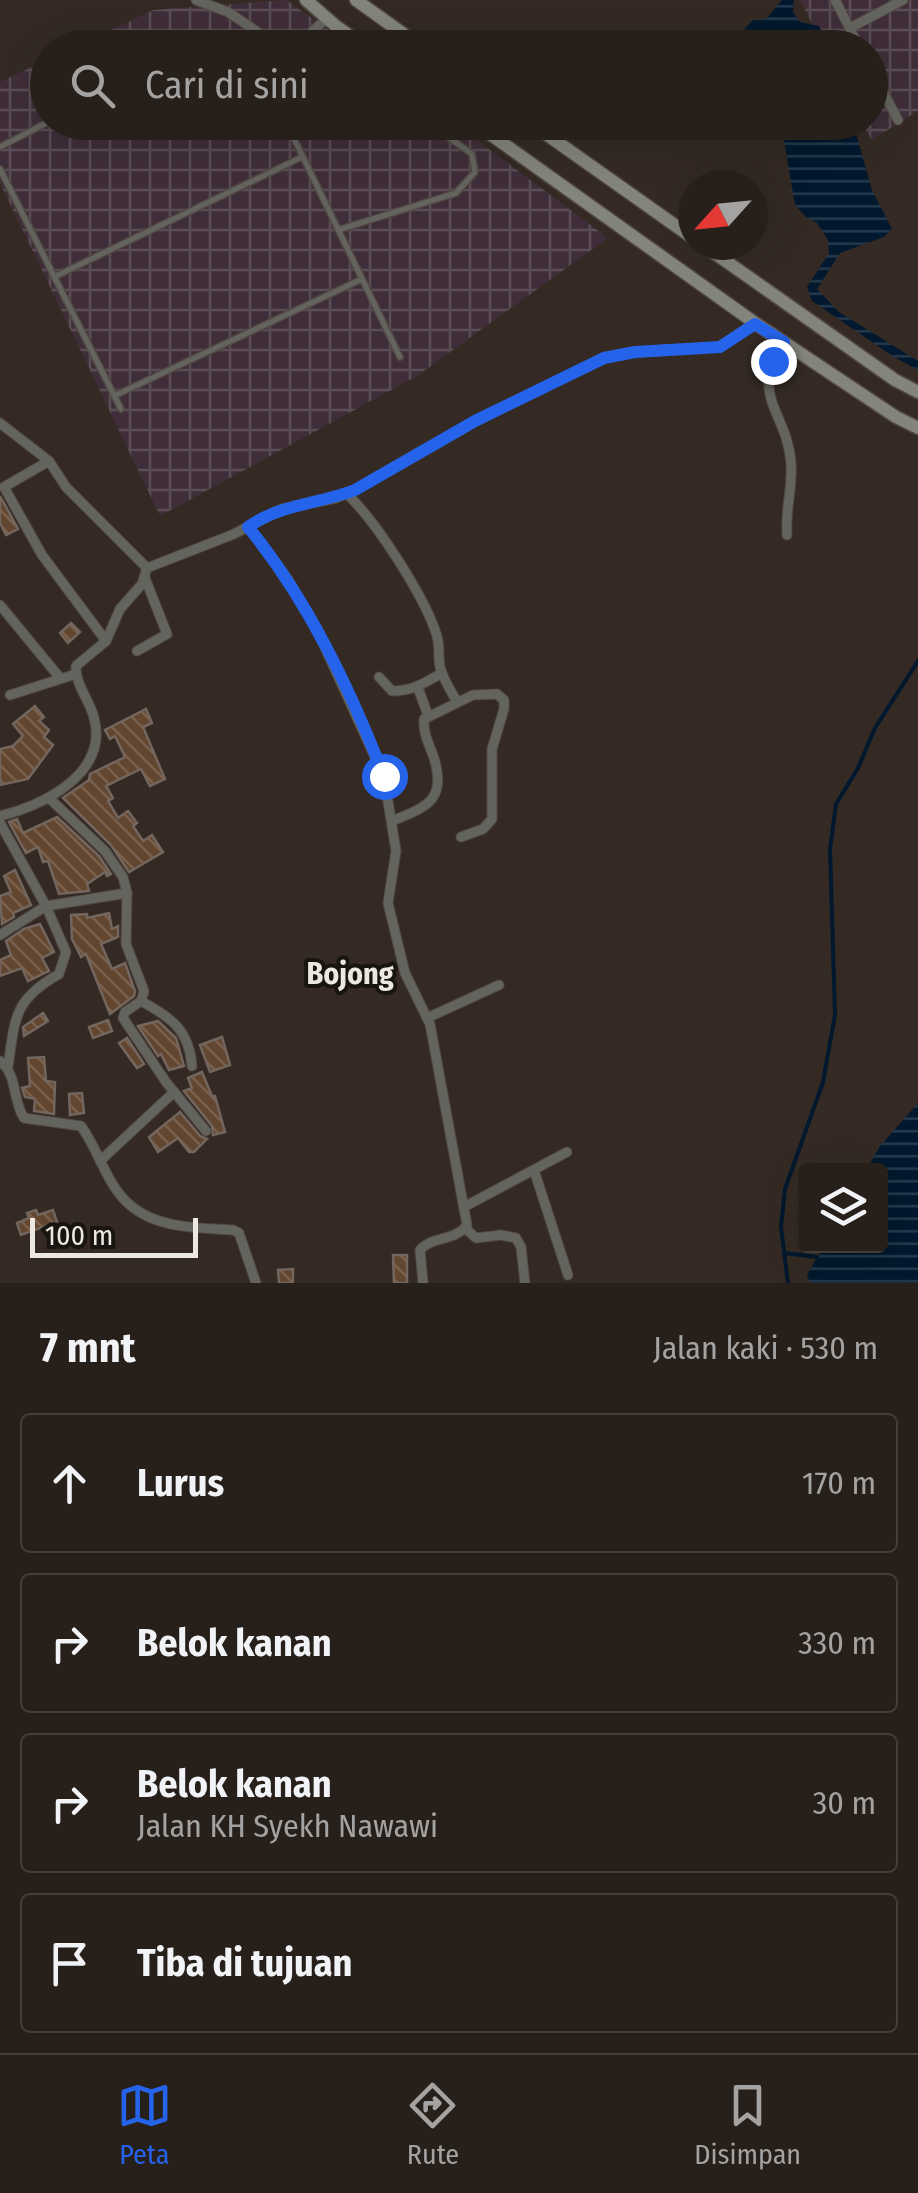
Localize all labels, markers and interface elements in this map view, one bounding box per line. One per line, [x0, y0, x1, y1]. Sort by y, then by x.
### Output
search box [30, 30, 888, 140]
icon: search [65, 58, 120, 113]
text: Cari di sini [145, 62, 309, 108]
north arrow [678, 170, 768, 260]
route end [751, 339, 797, 385]
route start [362, 754, 408, 800]
district label: Bojong [306, 956, 394, 992]
map controls [798, 1163, 888, 1253]
button: layers [798, 1163, 888, 1253]
scale bar [30, 1213, 198, 1258]
text: 100 m [45, 1219, 113, 1252]
text: 7 mnt [40, 1323, 135, 1373]
text: Jalan kaki · 530 m [653, 1329, 878, 1367]
icon: ahead [42, 1456, 97, 1511]
text: Lurus [137, 1460, 224, 1506]
text: 170 m [802, 1464, 876, 1502]
icon: right [42, 1616, 97, 1671]
text: Belok kanan [137, 1620, 332, 1666]
text: 330 m [798, 1624, 876, 1662]
text: Belok kanan [137, 1761, 332, 1807]
icon: right [42, 1776, 97, 1831]
text: 30 m [813, 1784, 876, 1822]
text: Jalan KH Syekh Nawawi [137, 1807, 438, 1845]
icon: arrive [42, 1936, 97, 1991]
text: Tiba di tujuan [137, 1940, 353, 1986]
tab: Peta [117, 2078, 172, 2171]
tab: Rute [405, 2078, 460, 2171]
tab: Disimpan [694, 2078, 801, 2171]

